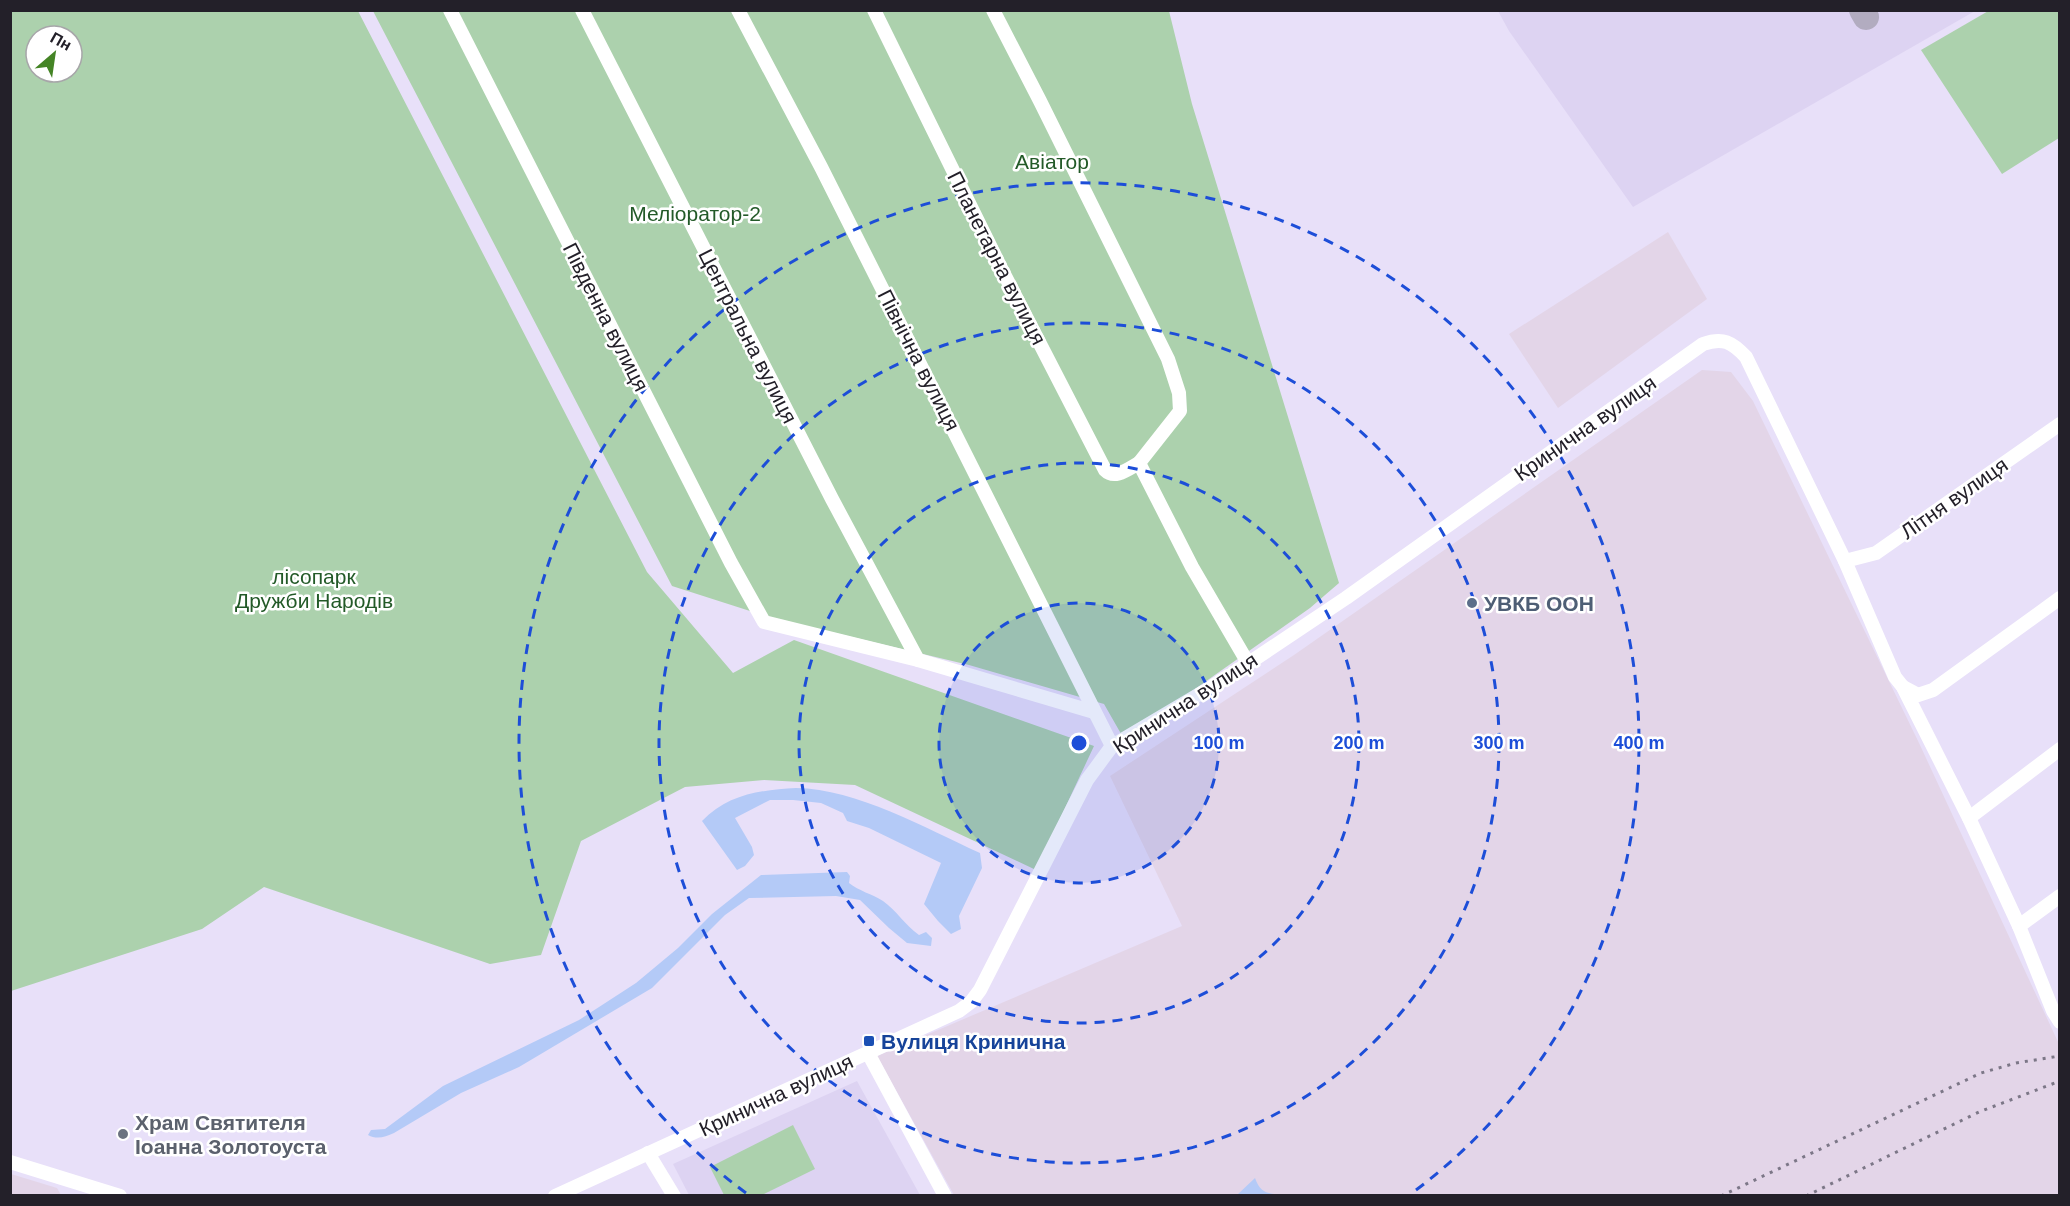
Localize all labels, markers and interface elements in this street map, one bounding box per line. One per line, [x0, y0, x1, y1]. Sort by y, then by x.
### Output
north arrow [24, 24, 84, 84]
text: Пн [48, 29, 74, 54]
park label: Авіатор [1015, 150, 1089, 173]
street label: Планетарна вулиця [943, 167, 1051, 349]
park label: Меліоратор-2 [629, 202, 761, 225]
street label: Південна вулиця [559, 239, 653, 395]
street label: Центральна вулиця [694, 245, 802, 427]
street label: Північна вулиця [873, 286, 965, 434]
street label: Кринична вулиця [1510, 371, 1660, 485]
street label: Літня вулиця [1896, 453, 2012, 543]
park label: лісопарк Дружби Народів [235, 565, 393, 612]
place label: УВКБ ООН [1484, 592, 1594, 615]
marker: УВКБ ООН [1465, 596, 1479, 610]
street label: Кринична вулиця [1109, 648, 1261, 758]
centre of rings [1069, 733, 1089, 753]
text: 100 m [1193, 733, 1245, 753]
text: 200 m [1333, 733, 1385, 753]
text: 300 m [1473, 733, 1525, 753]
text: 400 m [1613, 733, 1665, 753]
place label: Вулиця Кринична [881, 1030, 1066, 1053]
marker: Вулиця Кринична [862, 1034, 876, 1048]
street label: Кринична вулиця [695, 1049, 857, 1141]
place label: Храм Святителя Іоанна Золотоуста [135, 1111, 327, 1158]
marker: Храм Святителя Іоанна Золотоуста [116, 1127, 130, 1141]

